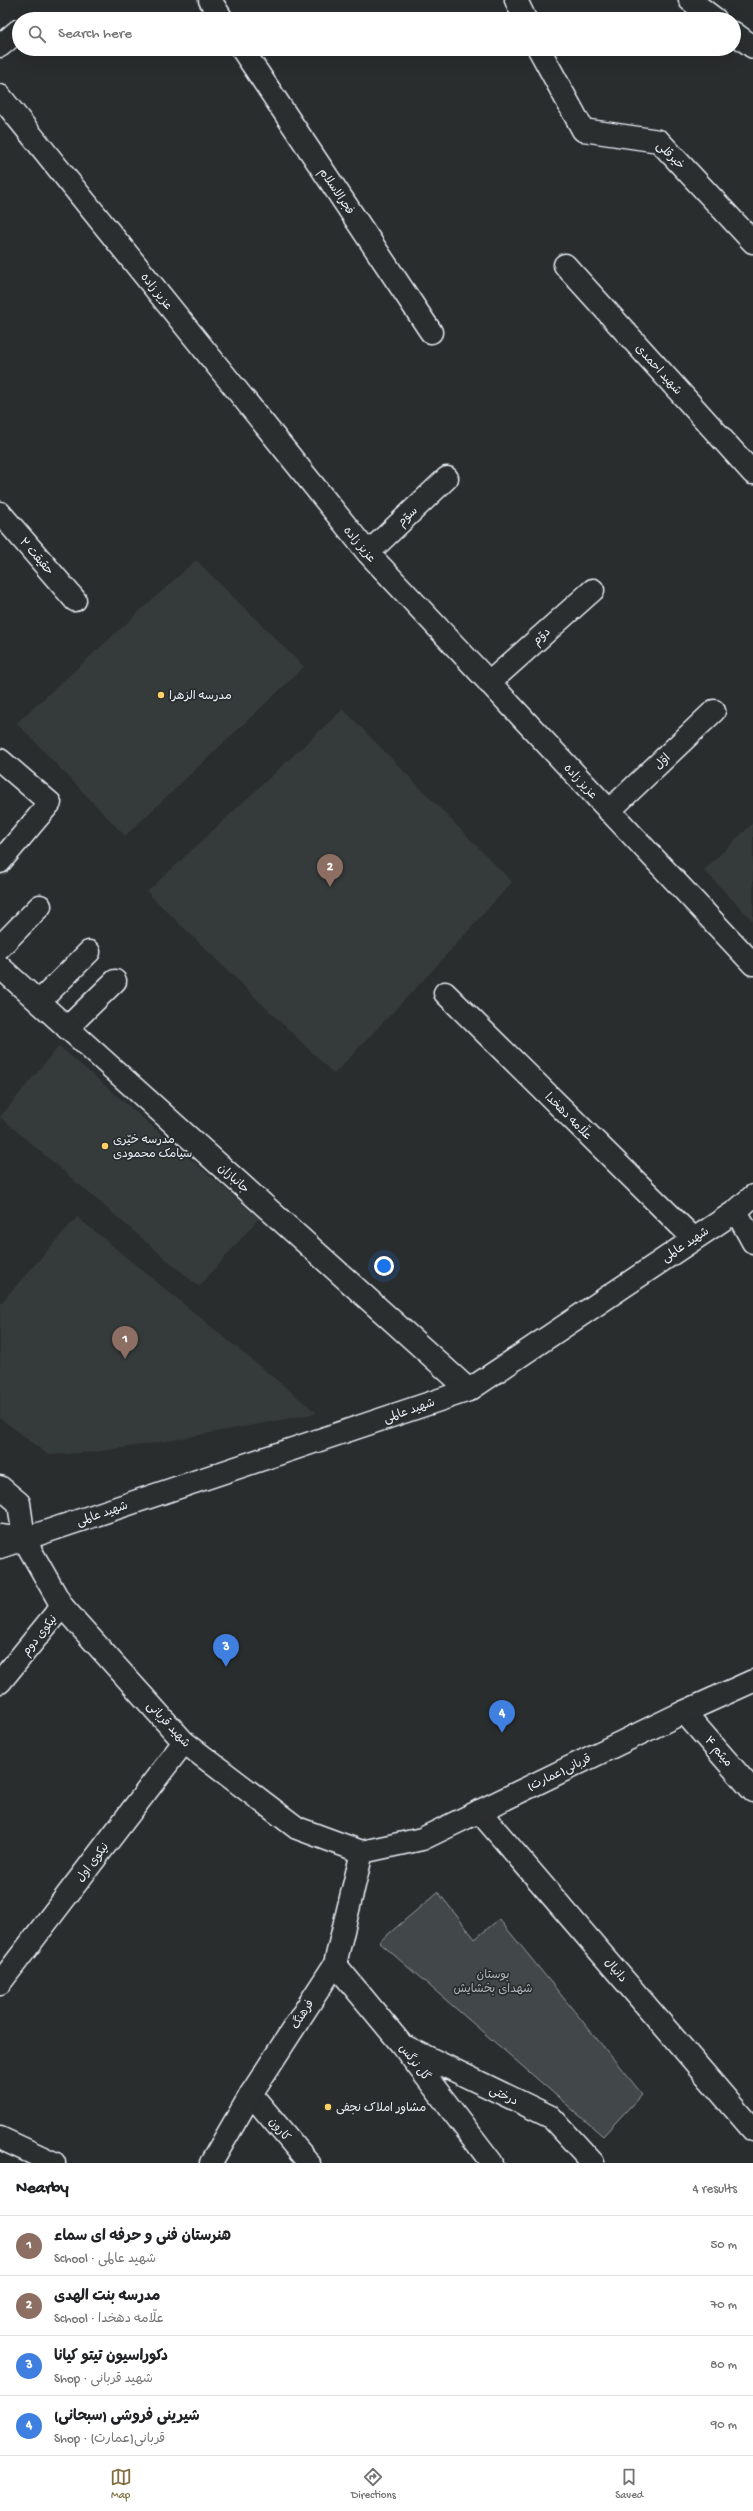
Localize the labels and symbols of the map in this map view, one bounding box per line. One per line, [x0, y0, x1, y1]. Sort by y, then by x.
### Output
street label: خیرقلی [653, 139, 687, 173]
street label: فجرالاسلام [315, 166, 356, 218]
street label: عزیز زاده [136, 271, 174, 313]
street label: شهید احمدی [631, 342, 684, 398]
street label: سوّم [395, 504, 421, 530]
street label: عزیز زاده [339, 524, 378, 566]
street label: حقیقت ۲ [16, 536, 55, 579]
street label: دوّم [530, 625, 554, 649]
marker: مدرسه الزهرا [156, 690, 166, 700]
place label: مدرسه الزهرا [169, 690, 232, 704]
street label: اوّل [652, 751, 674, 773]
street label: عزیز زاده [560, 762, 599, 803]
pin: 2 [317, 854, 343, 887]
street label: علّامه دهخدا [541, 1087, 598, 1144]
place label: مدرسه خیّری سیامک محمودی [113, 1133, 192, 1162]
marker: مدرسه خیّری سیامک محمودی [100, 1141, 110, 1151]
street label: جانبازان [214, 1162, 251, 1197]
street label: شهید عالمی [660, 1225, 712, 1266]
your location [374, 1256, 394, 1276]
pin: 1 [112, 1326, 138, 1359]
street label: شهید عالمی [382, 1397, 437, 1427]
street label: شهید عالمی [75, 1500, 130, 1530]
street label: نیکوی دوم [20, 1613, 61, 1659]
pin: 3 [213, 1634, 239, 1667]
street label: شهید قربانی [143, 1700, 192, 1751]
pin: 4 [489, 1700, 515, 1733]
street label: میثم ۴ [701, 1734, 734, 1770]
street label: (عمارت)قربانی [526, 1752, 594, 1795]
street label: نیکوی اول [74, 1841, 113, 1886]
street label: دانیال [600, 1956, 629, 1986]
park label: بوستان شهدای بخشایش [454, 1969, 533, 1997]
street label: فرهنگ [288, 1997, 318, 2032]
street label: گل نرگس [395, 2041, 434, 2084]
street label: درختی [487, 2083, 520, 2110]
marker: مشاور املاک نجفی [323, 2102, 333, 2112]
place label: مشاور املاک نجفی [336, 2102, 426, 2116]
street label: کارون [265, 2116, 292, 2145]

